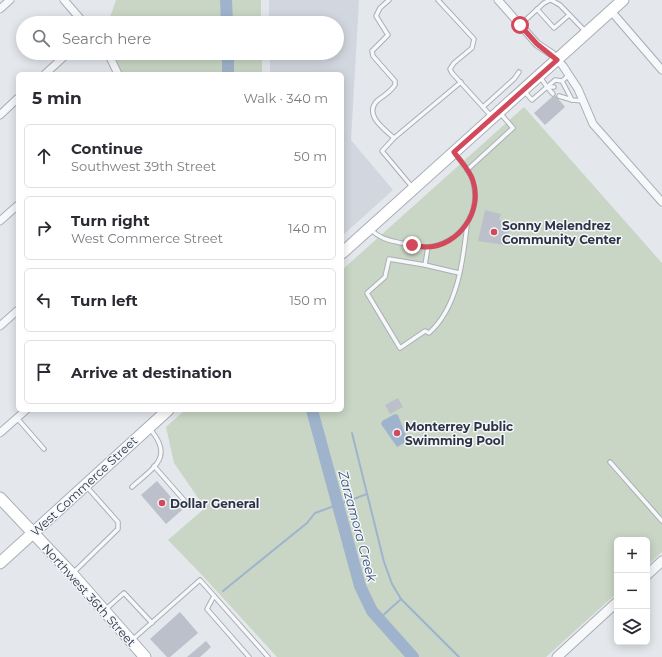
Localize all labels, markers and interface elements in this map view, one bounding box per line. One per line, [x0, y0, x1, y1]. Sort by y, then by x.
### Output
search box [16, 16, 344, 60]
route start [511, 16, 529, 34]
icon: search [30, 27, 52, 49]
text: Search here [62, 29, 151, 48]
text: 5 min [32, 88, 82, 108]
text: Walk · 340 m [244, 90, 328, 106]
text: Continue [71, 139, 143, 158]
icon: ahead [33, 145, 55, 167]
text: 50 m [294, 148, 327, 164]
text: Southwest 39th Street [71, 158, 216, 174]
text: Turn right [71, 211, 150, 230]
icon: right [33, 217, 55, 239]
place label: Sonny Melendrez Community Center [502, 218, 621, 247]
text: 140 m [288, 220, 327, 236]
marker: Sonny Melendrez Community Center [489, 227, 499, 237]
text: West Commerce Street [71, 230, 223, 246]
route end [403, 236, 421, 254]
icon: left [33, 289, 55, 311]
text: Turn left [71, 291, 138, 310]
text: 150 m [289, 292, 327, 308]
icon: arrive [33, 361, 55, 383]
text: Arrive at destination [71, 363, 232, 382]
place label: Monterrey Public Swimming Pool [405, 419, 513, 448]
marker: Monterrey Public Swimming Pool [392, 428, 402, 438]
street label: West Commerce Street [28, 433, 140, 539]
water label: Zarzamora Creek [335, 468, 381, 585]
place label: Dollar General [170, 496, 259, 511]
marker: Dollar General [157, 498, 167, 508]
map controls [614, 537, 650, 645]
button: + [614, 537, 650, 573]
street label: Northwest 36th Street [39, 541, 139, 650]
button: − [614, 573, 650, 609]
button: layers [614, 609, 650, 645]

